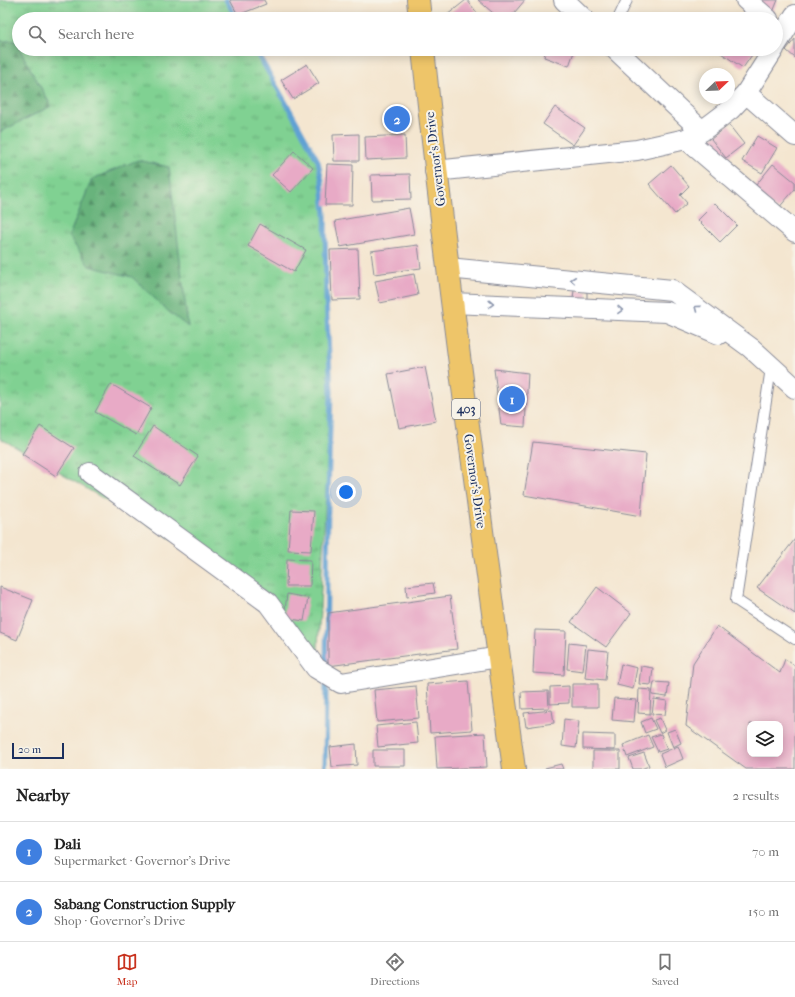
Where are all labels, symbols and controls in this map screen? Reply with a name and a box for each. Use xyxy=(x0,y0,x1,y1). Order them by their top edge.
search box xyxy=(12,12,783,56)
icon: search xyxy=(26,23,48,45)
text: Search here xyxy=(58,25,134,43)
north arrow xyxy=(699,68,735,104)
pin: 2 xyxy=(384,104,410,134)
street label: Governor's Drive xyxy=(422,110,448,207)
one-way arrow xyxy=(570,276,576,285)
one-way arrow xyxy=(488,300,494,309)
one-way arrow xyxy=(617,305,623,314)
one-way arrow xyxy=(694,305,701,313)
pin: 1 xyxy=(499,384,525,414)
road number: 403 xyxy=(452,399,480,419)
street label: Governor's Drive xyxy=(461,433,489,530)
your location xyxy=(336,482,356,502)
map controls xyxy=(747,721,783,757)
button: layers xyxy=(747,721,783,757)
scale bar xyxy=(12,741,64,760)
text: 20 m xyxy=(18,743,41,756)
text: Nearby xyxy=(16,785,70,805)
text: 2 results xyxy=(733,788,779,803)
text: Dali xyxy=(54,835,81,853)
text: 1 xyxy=(27,844,31,859)
text: 70 m xyxy=(752,844,779,859)
text: Supermarket · Governor's Drive xyxy=(54,853,230,868)
text: Sabang Construction Supply xyxy=(54,895,235,913)
text: 2 xyxy=(26,904,32,919)
text: 150 m xyxy=(748,904,779,919)
text: Shop · Governor's Drive xyxy=(54,913,185,928)
tab: Map xyxy=(116,951,138,988)
tab: Directions xyxy=(370,951,420,988)
tab: Saved xyxy=(652,951,679,988)

